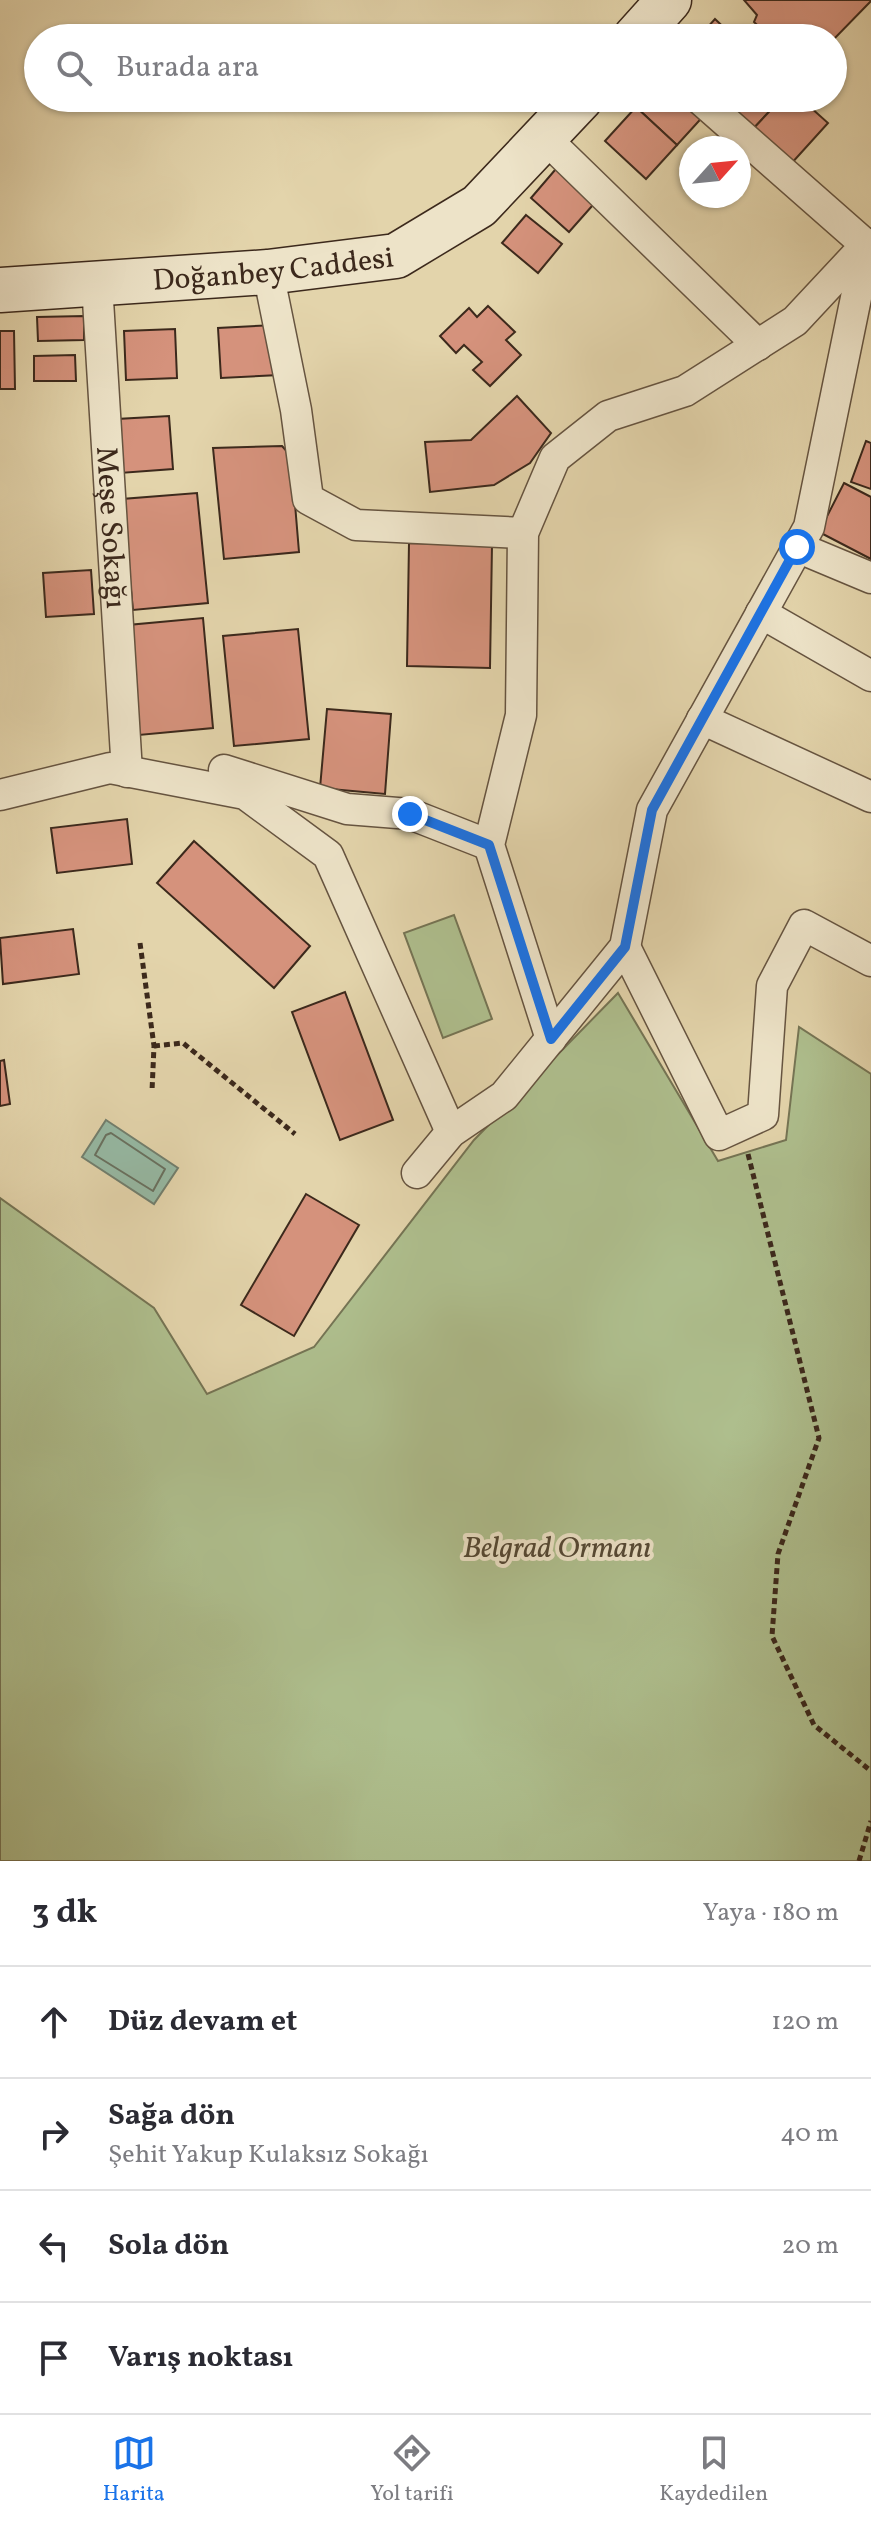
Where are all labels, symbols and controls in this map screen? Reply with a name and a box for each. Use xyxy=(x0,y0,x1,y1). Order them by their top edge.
search box xyxy=(24,24,847,112)
icon: search xyxy=(52,46,96,90)
text: Burada ara xyxy=(116,47,259,89)
north arrow xyxy=(679,136,751,208)
street label: Doğanbey Caddesi xyxy=(151,237,396,303)
street label: Meşe Sokağı xyxy=(84,445,136,610)
route start xyxy=(779,529,815,565)
route end xyxy=(392,796,428,832)
park label: Belgrad Ormanı xyxy=(463,1528,651,1570)
text: 3 dk xyxy=(32,1890,97,1937)
text: Yaya · 180 m xyxy=(702,1895,839,1931)
icon: ahead xyxy=(32,2000,76,2044)
text: Düz devam et xyxy=(108,2001,297,2043)
text: 120 m xyxy=(771,2004,839,2040)
text: Sağa dön xyxy=(108,2095,235,2137)
icon: right xyxy=(32,2112,76,2156)
text: 40 m xyxy=(780,2116,839,2152)
text: Şehit Yakup Kulaksız Sokağı xyxy=(108,2137,429,2173)
icon: left xyxy=(32,2224,76,2268)
text: Sola dön xyxy=(108,2225,229,2267)
text: 20 m xyxy=(781,2228,839,2264)
icon: arrive xyxy=(32,2336,76,2380)
text: Varış noktası xyxy=(108,2337,293,2379)
tab: Harita xyxy=(103,2431,165,2510)
tab: Yol tarifi xyxy=(370,2431,454,2510)
tab: Kaydedilen xyxy=(659,2431,768,2510)

